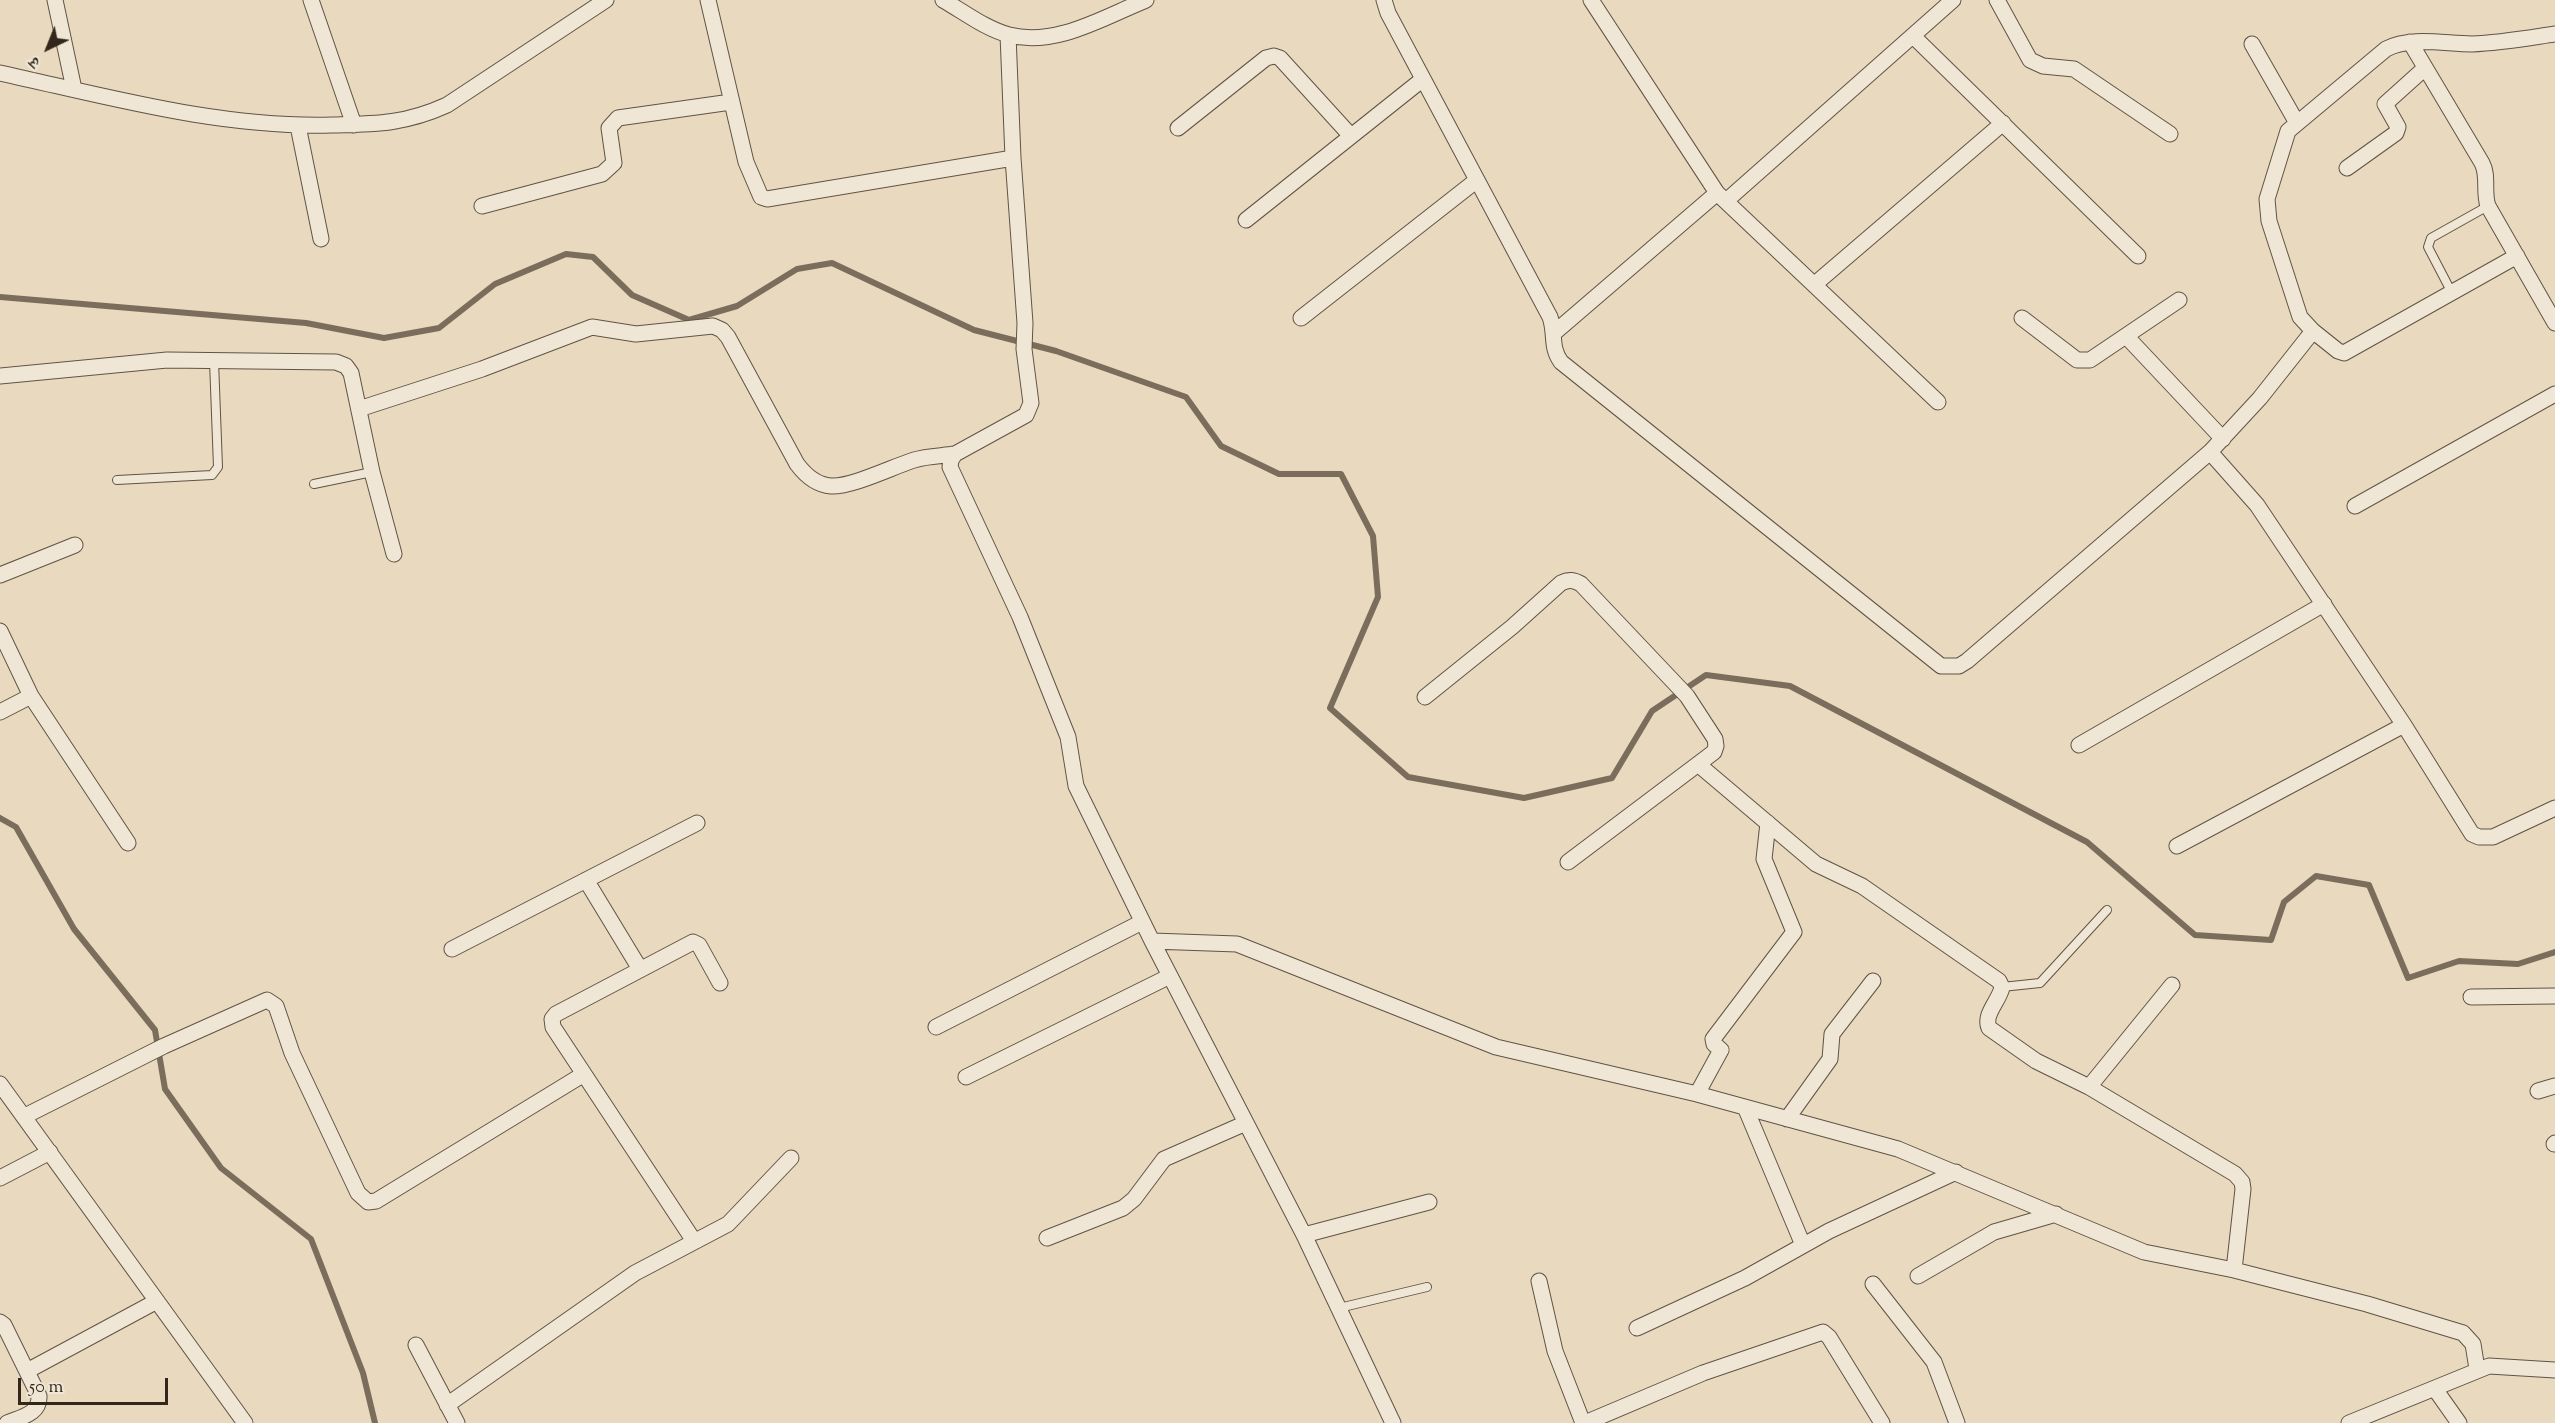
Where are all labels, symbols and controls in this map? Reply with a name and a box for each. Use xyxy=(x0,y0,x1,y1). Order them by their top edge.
north arrow xyxy=(18,18,78,78)
text: उ xyxy=(25,50,46,73)
scale bar xyxy=(21,1366,171,1404)
text: 50 m xyxy=(29,1375,63,1401)

